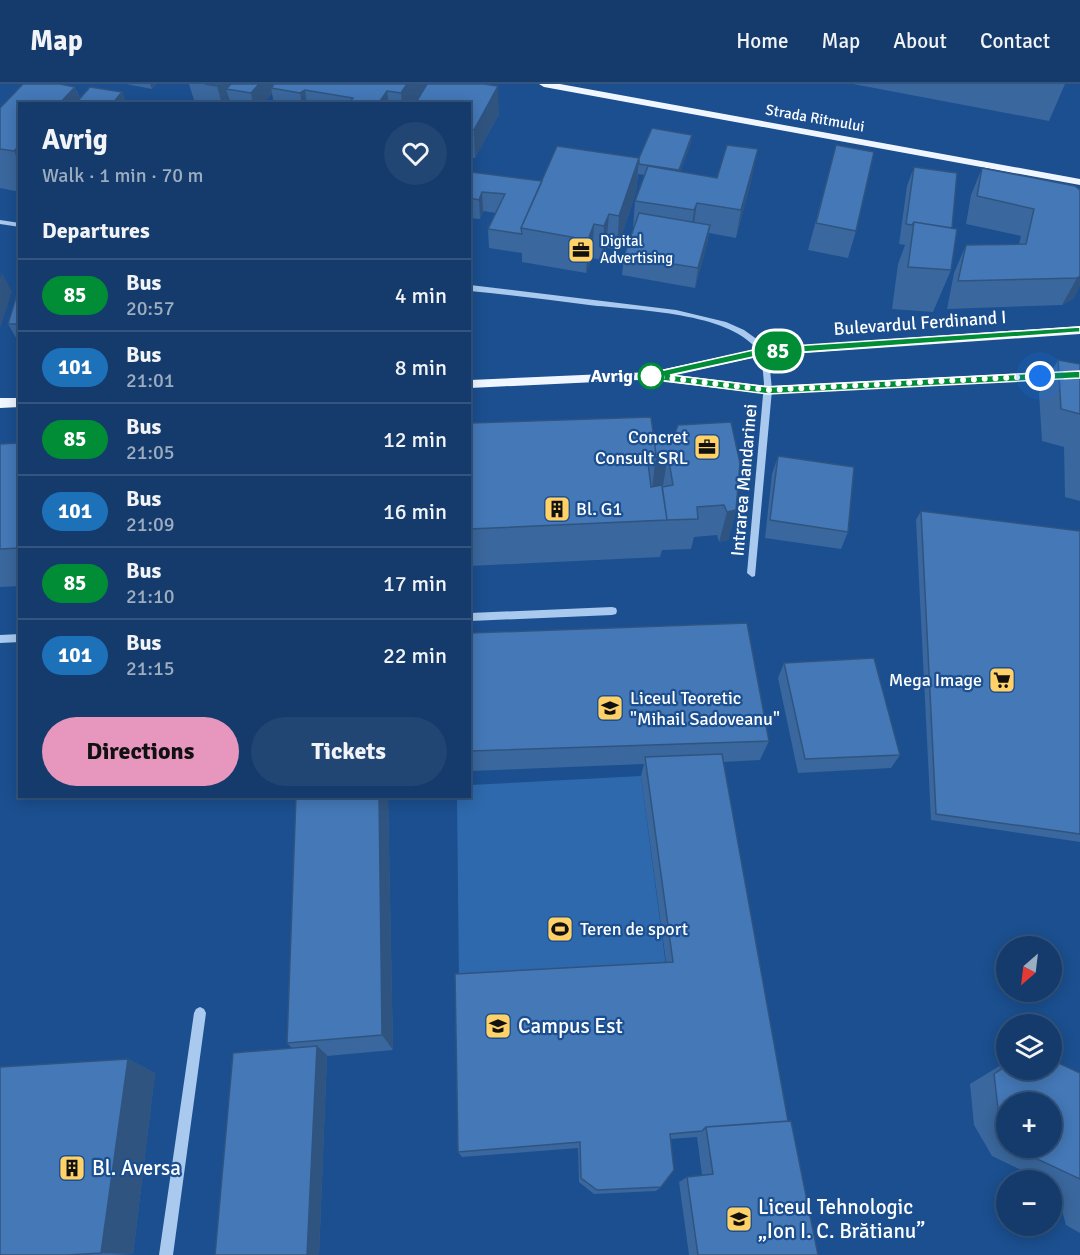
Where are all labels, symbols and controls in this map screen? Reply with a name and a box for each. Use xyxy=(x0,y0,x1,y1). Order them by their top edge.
text: Map xyxy=(30,24,83,58)
text: Home xyxy=(736,28,789,54)
text: Map xyxy=(822,28,860,54)
text: About xyxy=(893,28,947,54)
text: Contact xyxy=(980,28,1050,54)
street label: Strada Ritmului xyxy=(764,100,866,136)
button: heart xyxy=(384,122,447,185)
text: Avrig xyxy=(42,123,108,157)
text: Walk · 1 min · 70 m xyxy=(42,163,204,188)
text: Departures xyxy=(42,217,150,244)
place label: Digital Advertising xyxy=(600,232,673,267)
office icon: Digital Advertising xyxy=(566,235,596,265)
text: Bus xyxy=(126,269,161,296)
text: 85 xyxy=(64,282,86,308)
text: 4 min xyxy=(395,282,447,309)
text: 20:57 xyxy=(126,296,175,321)
street label: Bulevardul Ferdinand I xyxy=(833,306,1007,340)
line badge: 85 xyxy=(751,332,805,370)
text: 85 xyxy=(767,338,789,364)
text: Bus xyxy=(126,341,161,368)
text: 101 xyxy=(58,354,92,380)
text: 8 min xyxy=(395,354,447,381)
your location xyxy=(1025,361,1055,391)
marker: Avrig xyxy=(638,363,664,389)
place label: Avrig xyxy=(591,365,633,387)
text: 21:01 xyxy=(126,368,175,393)
street label: Intrarea Mandarinei xyxy=(726,403,762,557)
text: Bus xyxy=(126,413,161,440)
text: 85 xyxy=(64,426,86,452)
text: 12 min xyxy=(383,426,447,453)
place label: Concret Consult SRL xyxy=(595,426,688,469)
office icon: Concret Consult SRL xyxy=(692,432,722,462)
text: 21:05 xyxy=(126,440,175,465)
text: Bus xyxy=(126,485,161,512)
building icon: Bl. G1 xyxy=(542,494,572,524)
text: 101 xyxy=(58,498,92,524)
text: 16 min xyxy=(383,498,447,525)
place label: Bl. G1 xyxy=(576,498,622,520)
text: 21:09 xyxy=(126,512,175,537)
text: Bus xyxy=(126,557,161,584)
text: 85 xyxy=(64,570,86,596)
text: 17 min xyxy=(383,570,447,597)
text: 21:10 xyxy=(126,584,175,609)
text: Bus xyxy=(126,629,161,656)
text: 101 xyxy=(58,642,92,668)
text: 22 min xyxy=(383,642,447,669)
text: 21:15 xyxy=(126,656,175,681)
supermarket icon: Mega Image xyxy=(987,665,1017,695)
place label: Mega Image xyxy=(889,669,982,691)
place label: Liceul Teoretic "Mihail Sadoveanu" xyxy=(630,687,780,730)
school or university icon: Liceul Teoretic "Mihail Sadoveanu" xyxy=(595,693,625,723)
button: Directions xyxy=(42,717,239,786)
button: Tickets xyxy=(251,717,447,786)
sports icon: Teren de sport xyxy=(545,914,575,944)
place label: Teren de sport xyxy=(580,918,688,940)
north arrow xyxy=(996,936,1062,1002)
map controls xyxy=(996,936,1062,1236)
school or university icon: Campus Est xyxy=(483,1011,513,1041)
place label: Campus Est xyxy=(518,1013,623,1039)
button: layers xyxy=(996,1014,1062,1080)
button: + xyxy=(996,1092,1062,1158)
building icon: Bl. Aversa xyxy=(57,1153,87,1183)
place label: Bl. Aversa xyxy=(92,1155,181,1181)
button: − xyxy=(996,1170,1062,1236)
place label: Liceul Tehnologic „Ion I. C. Brătianu” xyxy=(758,1194,925,1244)
school or university icon: Liceul Tehnologic „Ion I. C. Brătianu” xyxy=(724,1204,754,1234)

